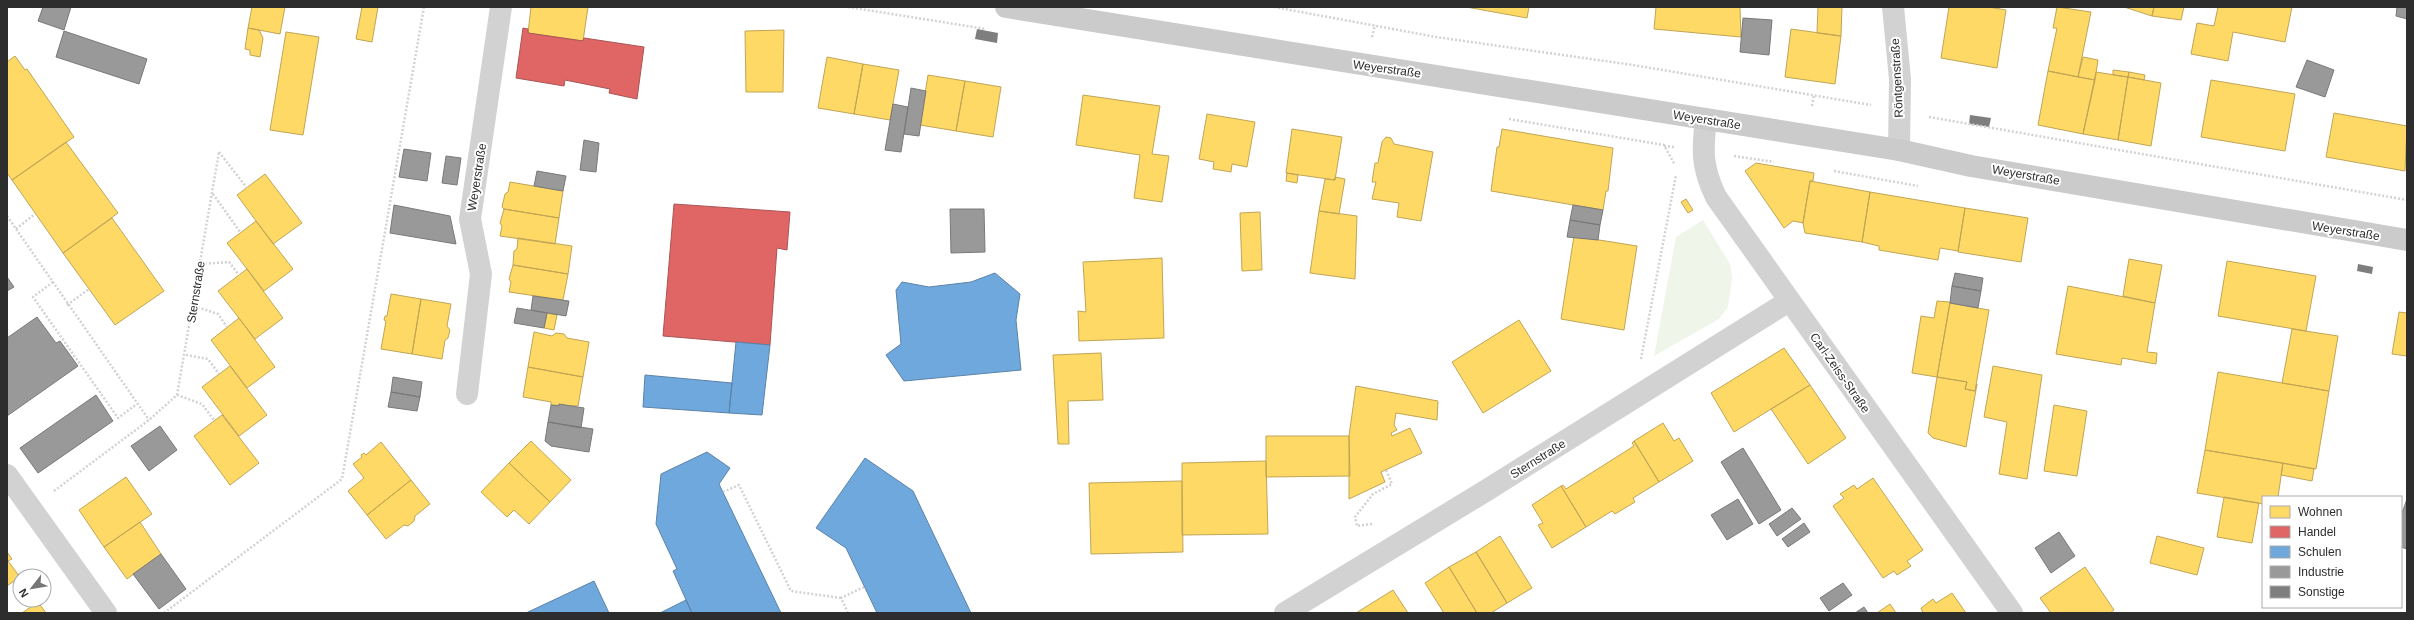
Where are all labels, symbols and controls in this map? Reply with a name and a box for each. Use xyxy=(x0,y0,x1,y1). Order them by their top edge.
street label: Röntgenstraße xyxy=(1888,38,1906,118)
street label: Weyerstraße xyxy=(1352,57,1422,81)
street label: Weyerstraße xyxy=(1672,108,1742,132)
street label: Weyerstraße xyxy=(465,142,489,212)
street label: Weyerstraße xyxy=(1991,162,2061,188)
street label: Weyerstraße xyxy=(2311,219,2381,243)
street label: Sternstraße xyxy=(184,260,208,324)
street label: Carl-Zeiss-Straße xyxy=(1807,330,1873,416)
street label: Sternstraße xyxy=(1508,436,1569,482)
legend xyxy=(2262,496,2402,608)
text: Wohnen xyxy=(2298,505,2342,519)
text: Handel xyxy=(2298,525,2336,539)
text: Schulen xyxy=(2298,545,2341,559)
text: Industrie xyxy=(2298,565,2344,579)
north arrow xyxy=(12,568,52,608)
text: Sonstige xyxy=(2298,585,2345,599)
text: N xyxy=(16,587,31,600)

